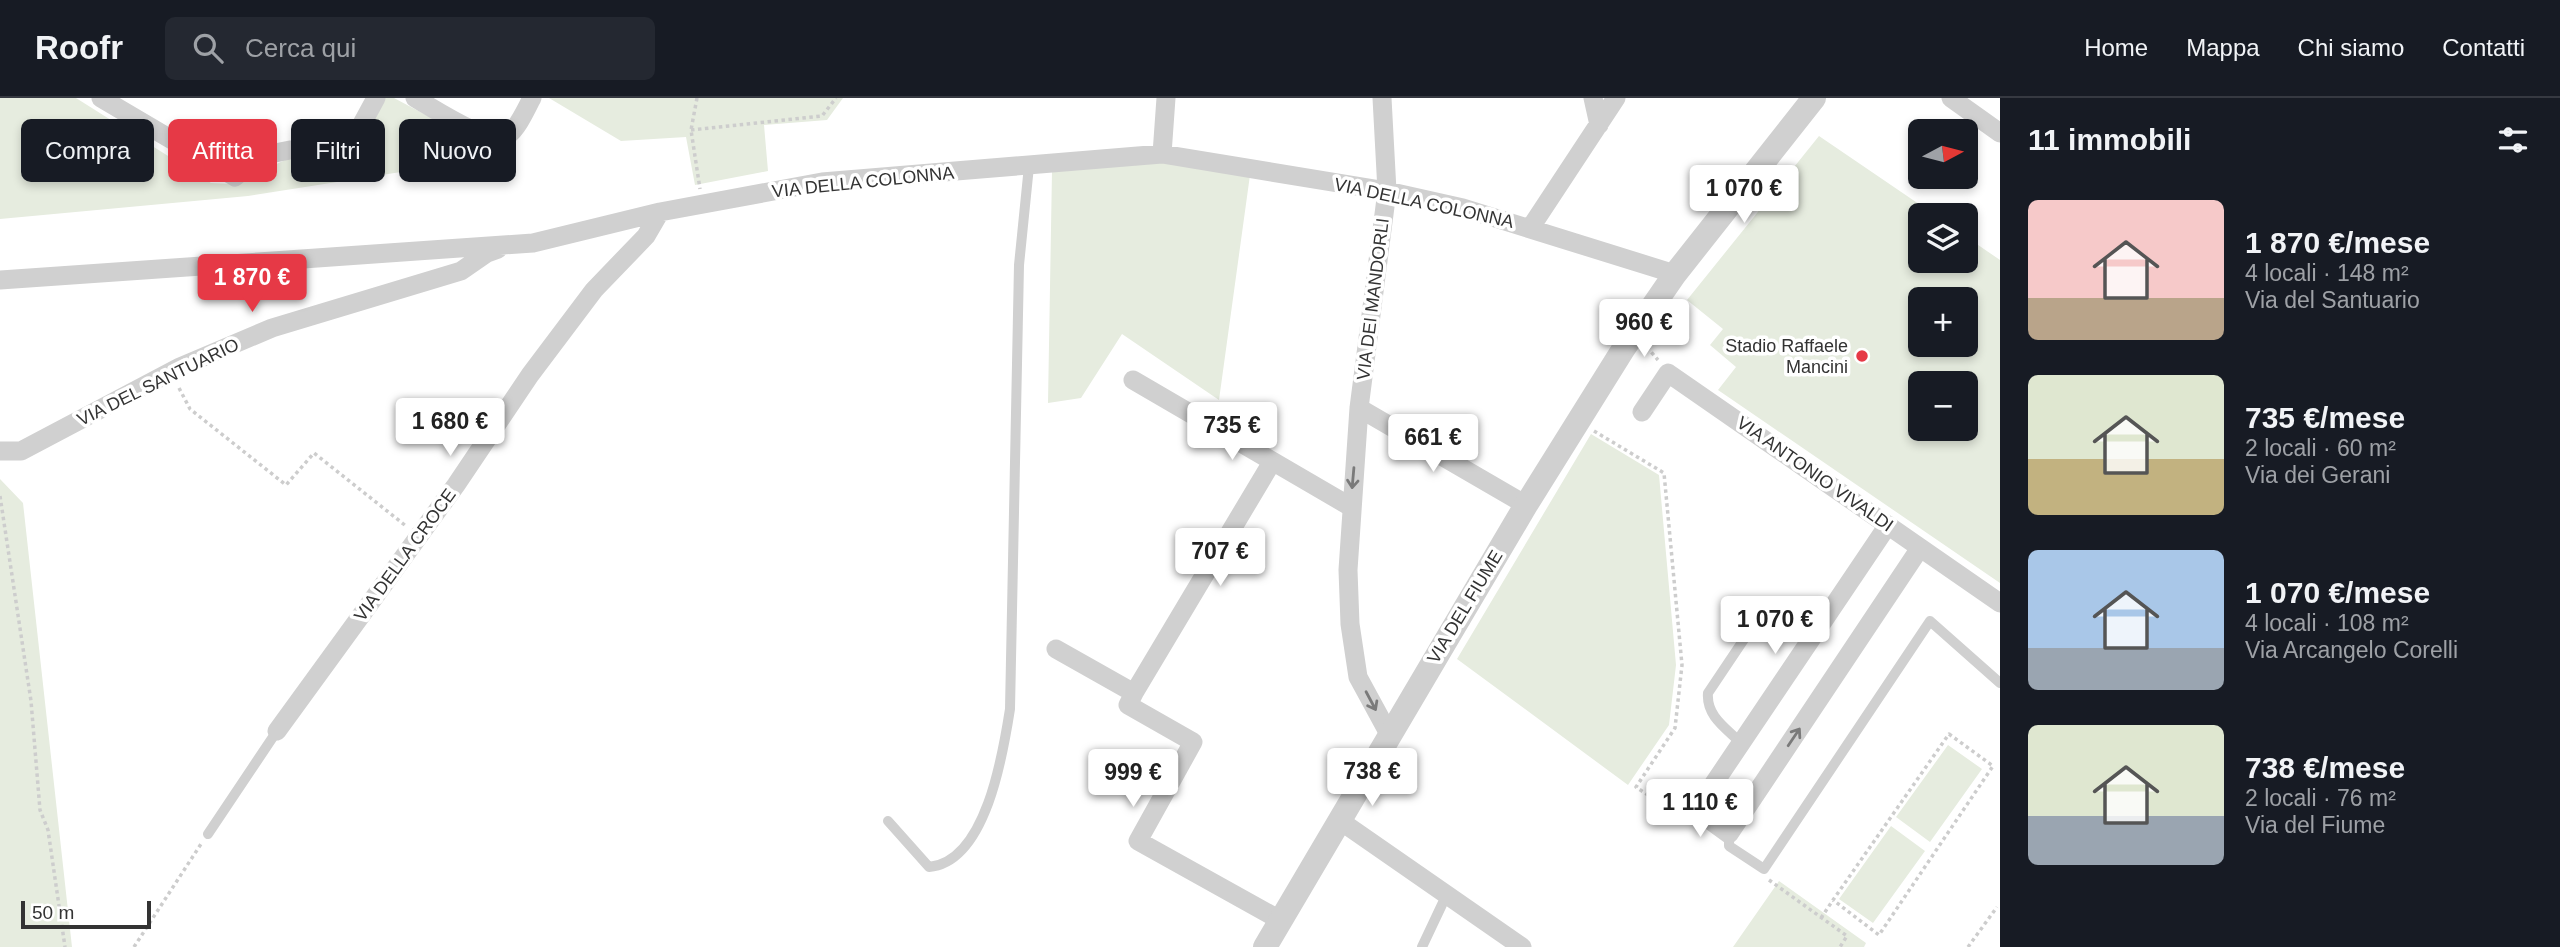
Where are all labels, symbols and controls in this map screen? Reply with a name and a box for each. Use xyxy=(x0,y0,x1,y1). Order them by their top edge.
search box xyxy=(165,17,655,80)
text: Roofr xyxy=(35,29,123,66)
icon: search xyxy=(189,29,227,67)
text: Cerca qui xyxy=(245,33,356,63)
text: Home xyxy=(2084,34,2148,61)
text: Mappa xyxy=(2186,34,2260,61)
text: Chi siamo xyxy=(2298,34,2404,61)
text: Contatti xyxy=(2442,34,2525,61)
chip: Compra xyxy=(21,119,154,182)
chip: Affitta xyxy=(168,119,277,182)
chip: Filtri xyxy=(291,119,385,182)
chip: Nuovo xyxy=(399,119,516,182)
north arrow xyxy=(1908,119,1978,189)
map controls xyxy=(1908,119,1978,441)
icon: filters xyxy=(2494,121,2532,159)
text: 11 immobili xyxy=(2028,123,2191,156)
street label: VIA DELLA COLONNA xyxy=(771,162,955,202)
pin: 1 070 € xyxy=(1679,166,1809,225)
street label: VIA DELLA COLONNA xyxy=(1332,174,1516,232)
text: 1 070 € xyxy=(1706,175,1782,201)
button: layers xyxy=(1908,203,1978,273)
street label: VIA DEI MANDORLI xyxy=(1353,217,1393,381)
text: 1 870 €/mese xyxy=(2245,226,2430,259)
icon: home xyxy=(2084,228,2168,312)
pin: 1 870 € xyxy=(187,254,317,314)
text: 4 locali · 148 m² xyxy=(2245,260,2409,286)
text: 1 870 € xyxy=(214,264,290,290)
button: + xyxy=(1908,287,1978,357)
text: Via del Santuario xyxy=(2245,287,2420,313)
pin: 960 € xyxy=(1595,300,1693,359)
text: 960 € xyxy=(1615,309,1673,335)
street label: VIA DEL SANTUARIO xyxy=(74,334,242,430)
place label: Stadio Raffaele Mancini xyxy=(1725,336,1848,377)
marker: Stadio Raffaele Mancini xyxy=(1854,348,1870,364)
button: − xyxy=(1908,371,1978,441)
pin: 1 680 € xyxy=(385,398,515,458)
text: 735 €/mese xyxy=(2245,401,2405,434)
pin: 735 € xyxy=(1183,402,1281,462)
icon: home xyxy=(2084,403,2168,487)
text: 1 680 € xyxy=(412,408,488,434)
text: 735 € xyxy=(1203,412,1261,438)
street label: VIA ANTONIO VIVALDI xyxy=(1733,412,1897,536)
pin: 661 € xyxy=(1384,414,1482,474)
text: 661 € xyxy=(1404,424,1462,450)
text: 2 locali · 60 m² xyxy=(2245,435,2396,461)
text: Via dei Gerani xyxy=(2245,462,2390,488)
one-way arrow xyxy=(1346,466,1359,489)
street label: VIA DELLA CROCE xyxy=(350,485,460,625)
pin: 707 € xyxy=(1171,528,1269,588)
text: 707 € xyxy=(1191,538,1249,564)
street label: VIA DEL FIUME xyxy=(1423,547,1507,667)
text: 1 070 €/mese xyxy=(2245,576,2430,609)
icon: home xyxy=(2084,578,2168,662)
pin: 1 070 € xyxy=(1710,596,1840,656)
text: 1 070 € xyxy=(1737,606,1813,632)
text: 4 locali · 108 m² xyxy=(2245,610,2409,636)
text: Via Arcangelo Corelli xyxy=(2245,637,2458,663)
one-way arrow xyxy=(1364,691,1378,711)
one-way arrow xyxy=(1787,728,1801,747)
pin: 738 € xyxy=(1323,748,1421,808)
pin: 999 € xyxy=(1084,750,1182,809)
text: 738 €/mese xyxy=(2245,751,2405,784)
icon: home xyxy=(2084,753,2168,837)
text: 738 € xyxy=(1343,758,1401,784)
text: 999 € xyxy=(1104,759,1162,785)
pin: 1 110 € xyxy=(1635,780,1765,839)
text: 2 locali · 76 m² xyxy=(2245,785,2396,811)
text: 1 110 € xyxy=(1662,789,1738,815)
text: Via del Fiume xyxy=(2245,812,2385,838)
scale bar xyxy=(21,898,150,930)
text: 50 m xyxy=(32,902,74,923)

